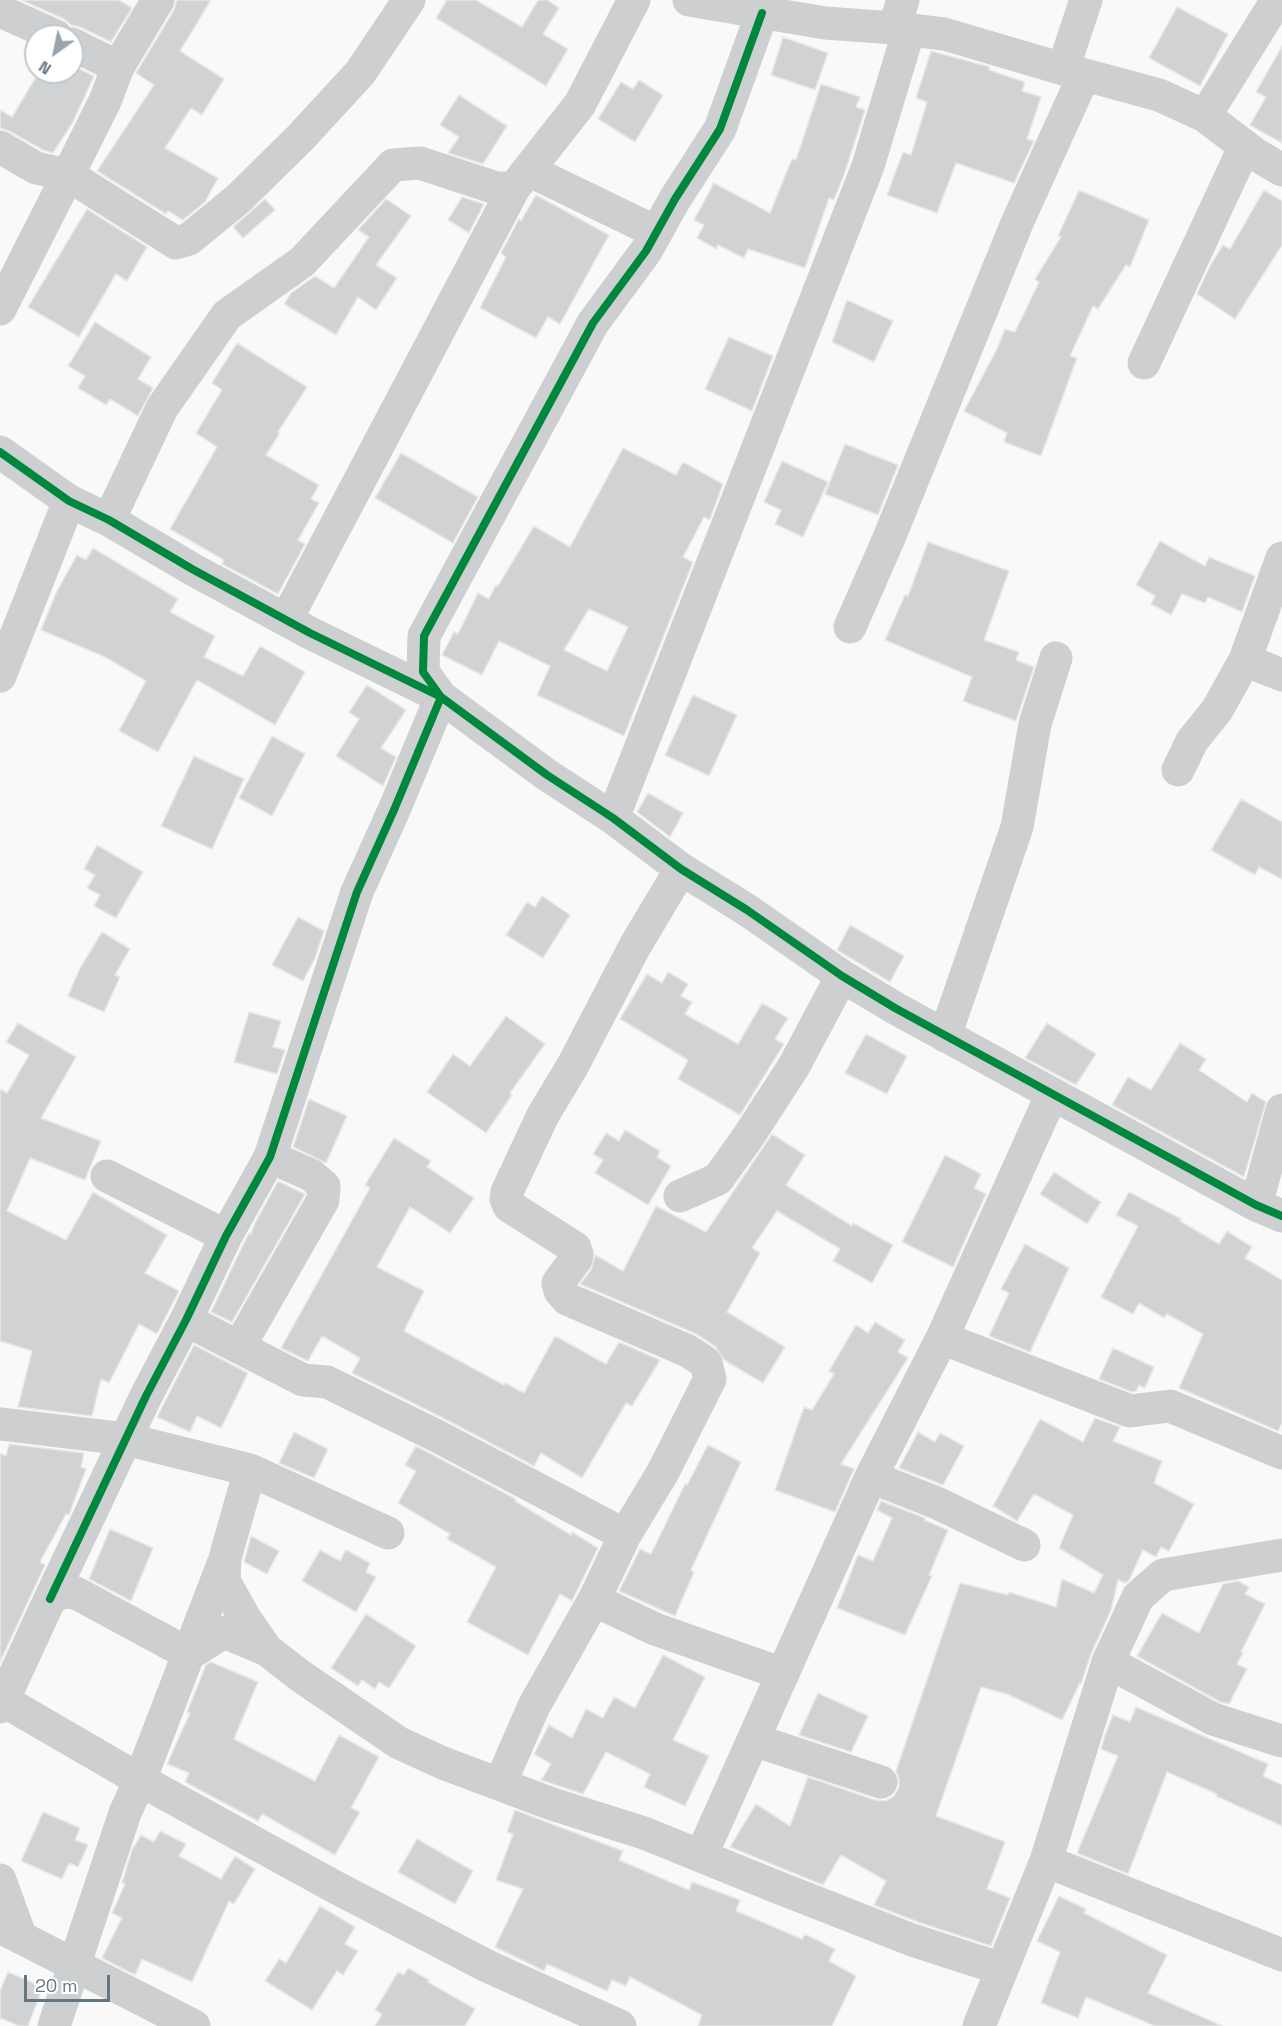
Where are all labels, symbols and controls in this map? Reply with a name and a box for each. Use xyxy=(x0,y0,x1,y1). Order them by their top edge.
north arrow xyxy=(24,24,84,84)
text: N xyxy=(35,56,55,80)
scale bar xyxy=(27,1963,112,2001)
text: 20 m xyxy=(35,1974,78,1997)

